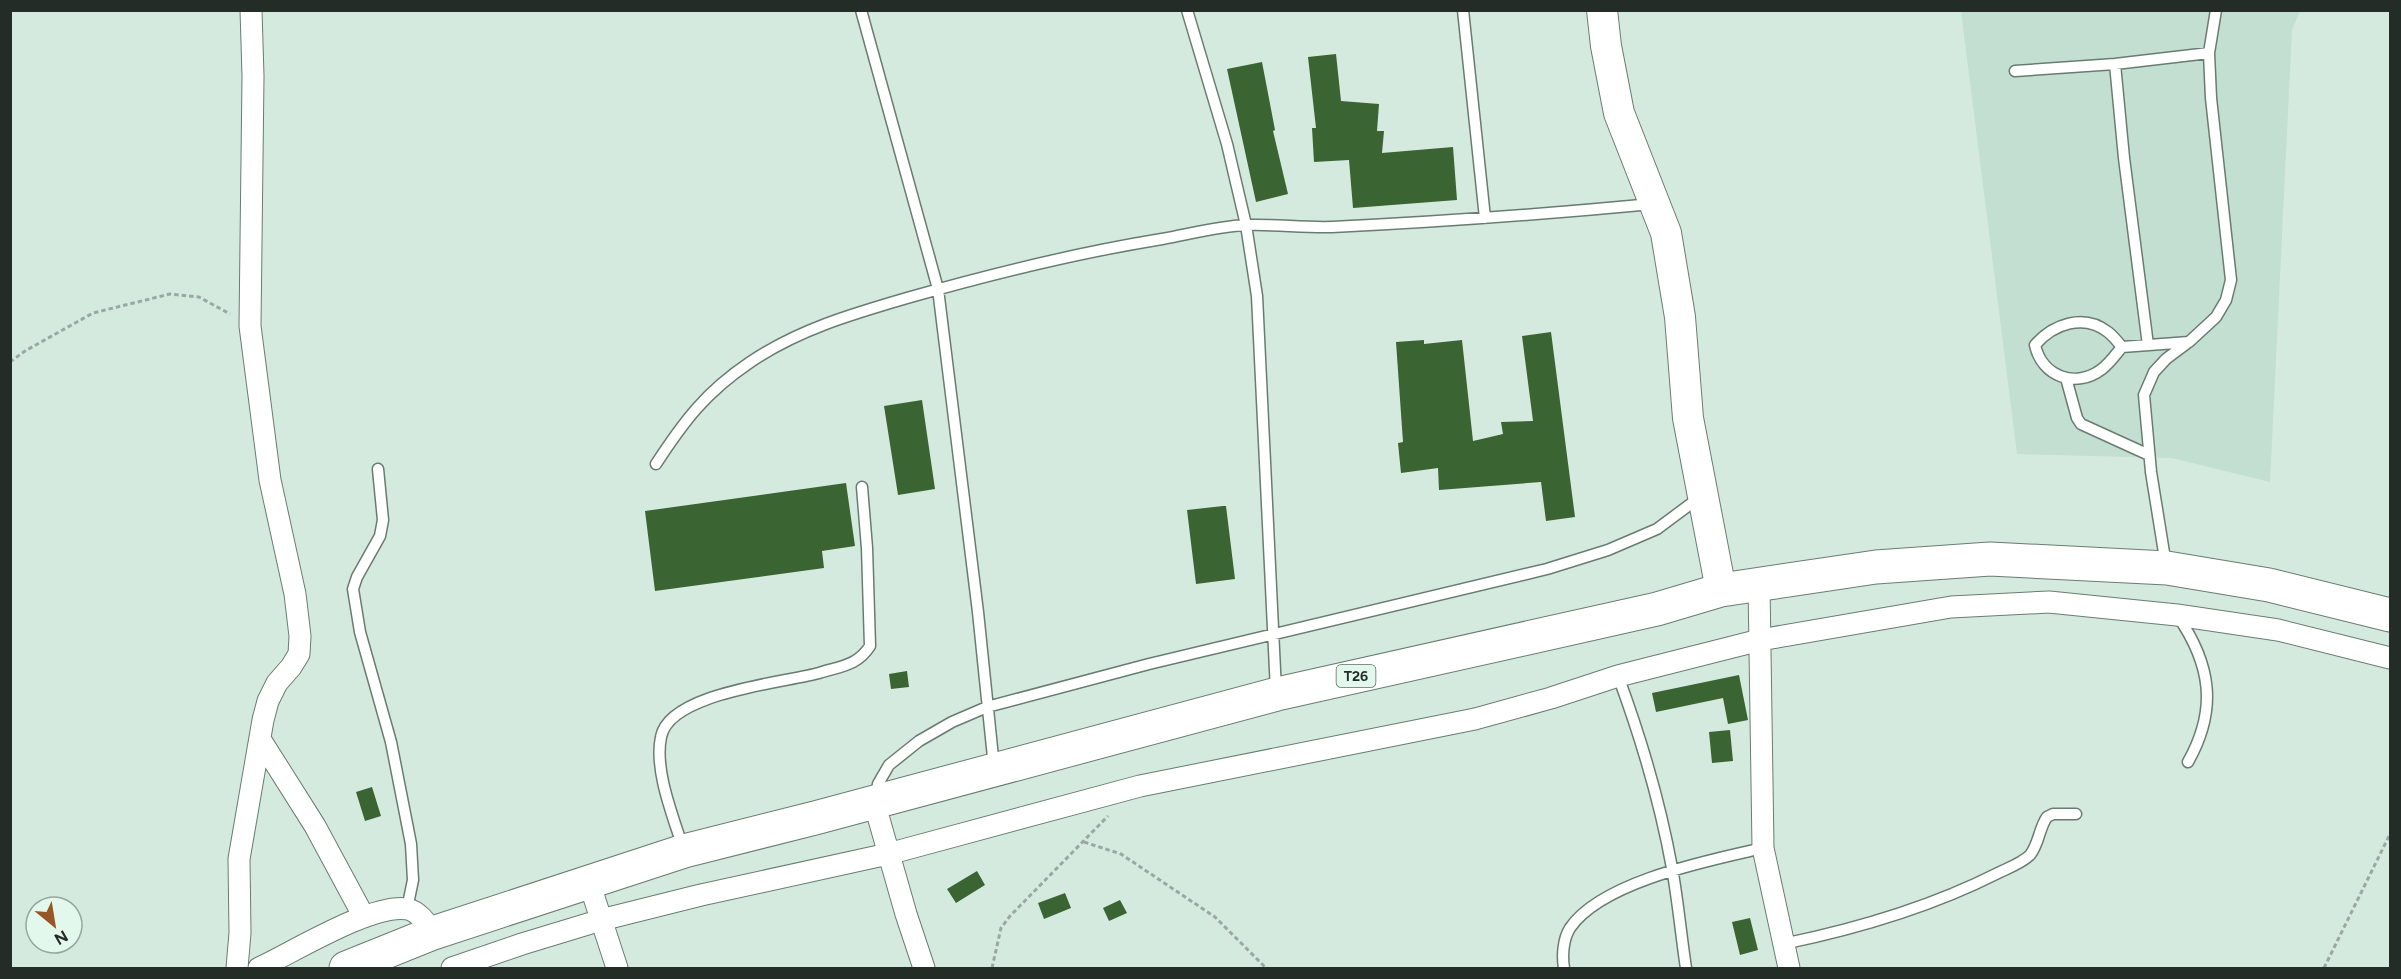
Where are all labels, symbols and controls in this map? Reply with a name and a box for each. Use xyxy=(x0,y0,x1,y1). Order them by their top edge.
road number: T26 xyxy=(1336,665,1376,687)
north arrow xyxy=(24,895,84,955)
text: N xyxy=(51,926,71,949)

